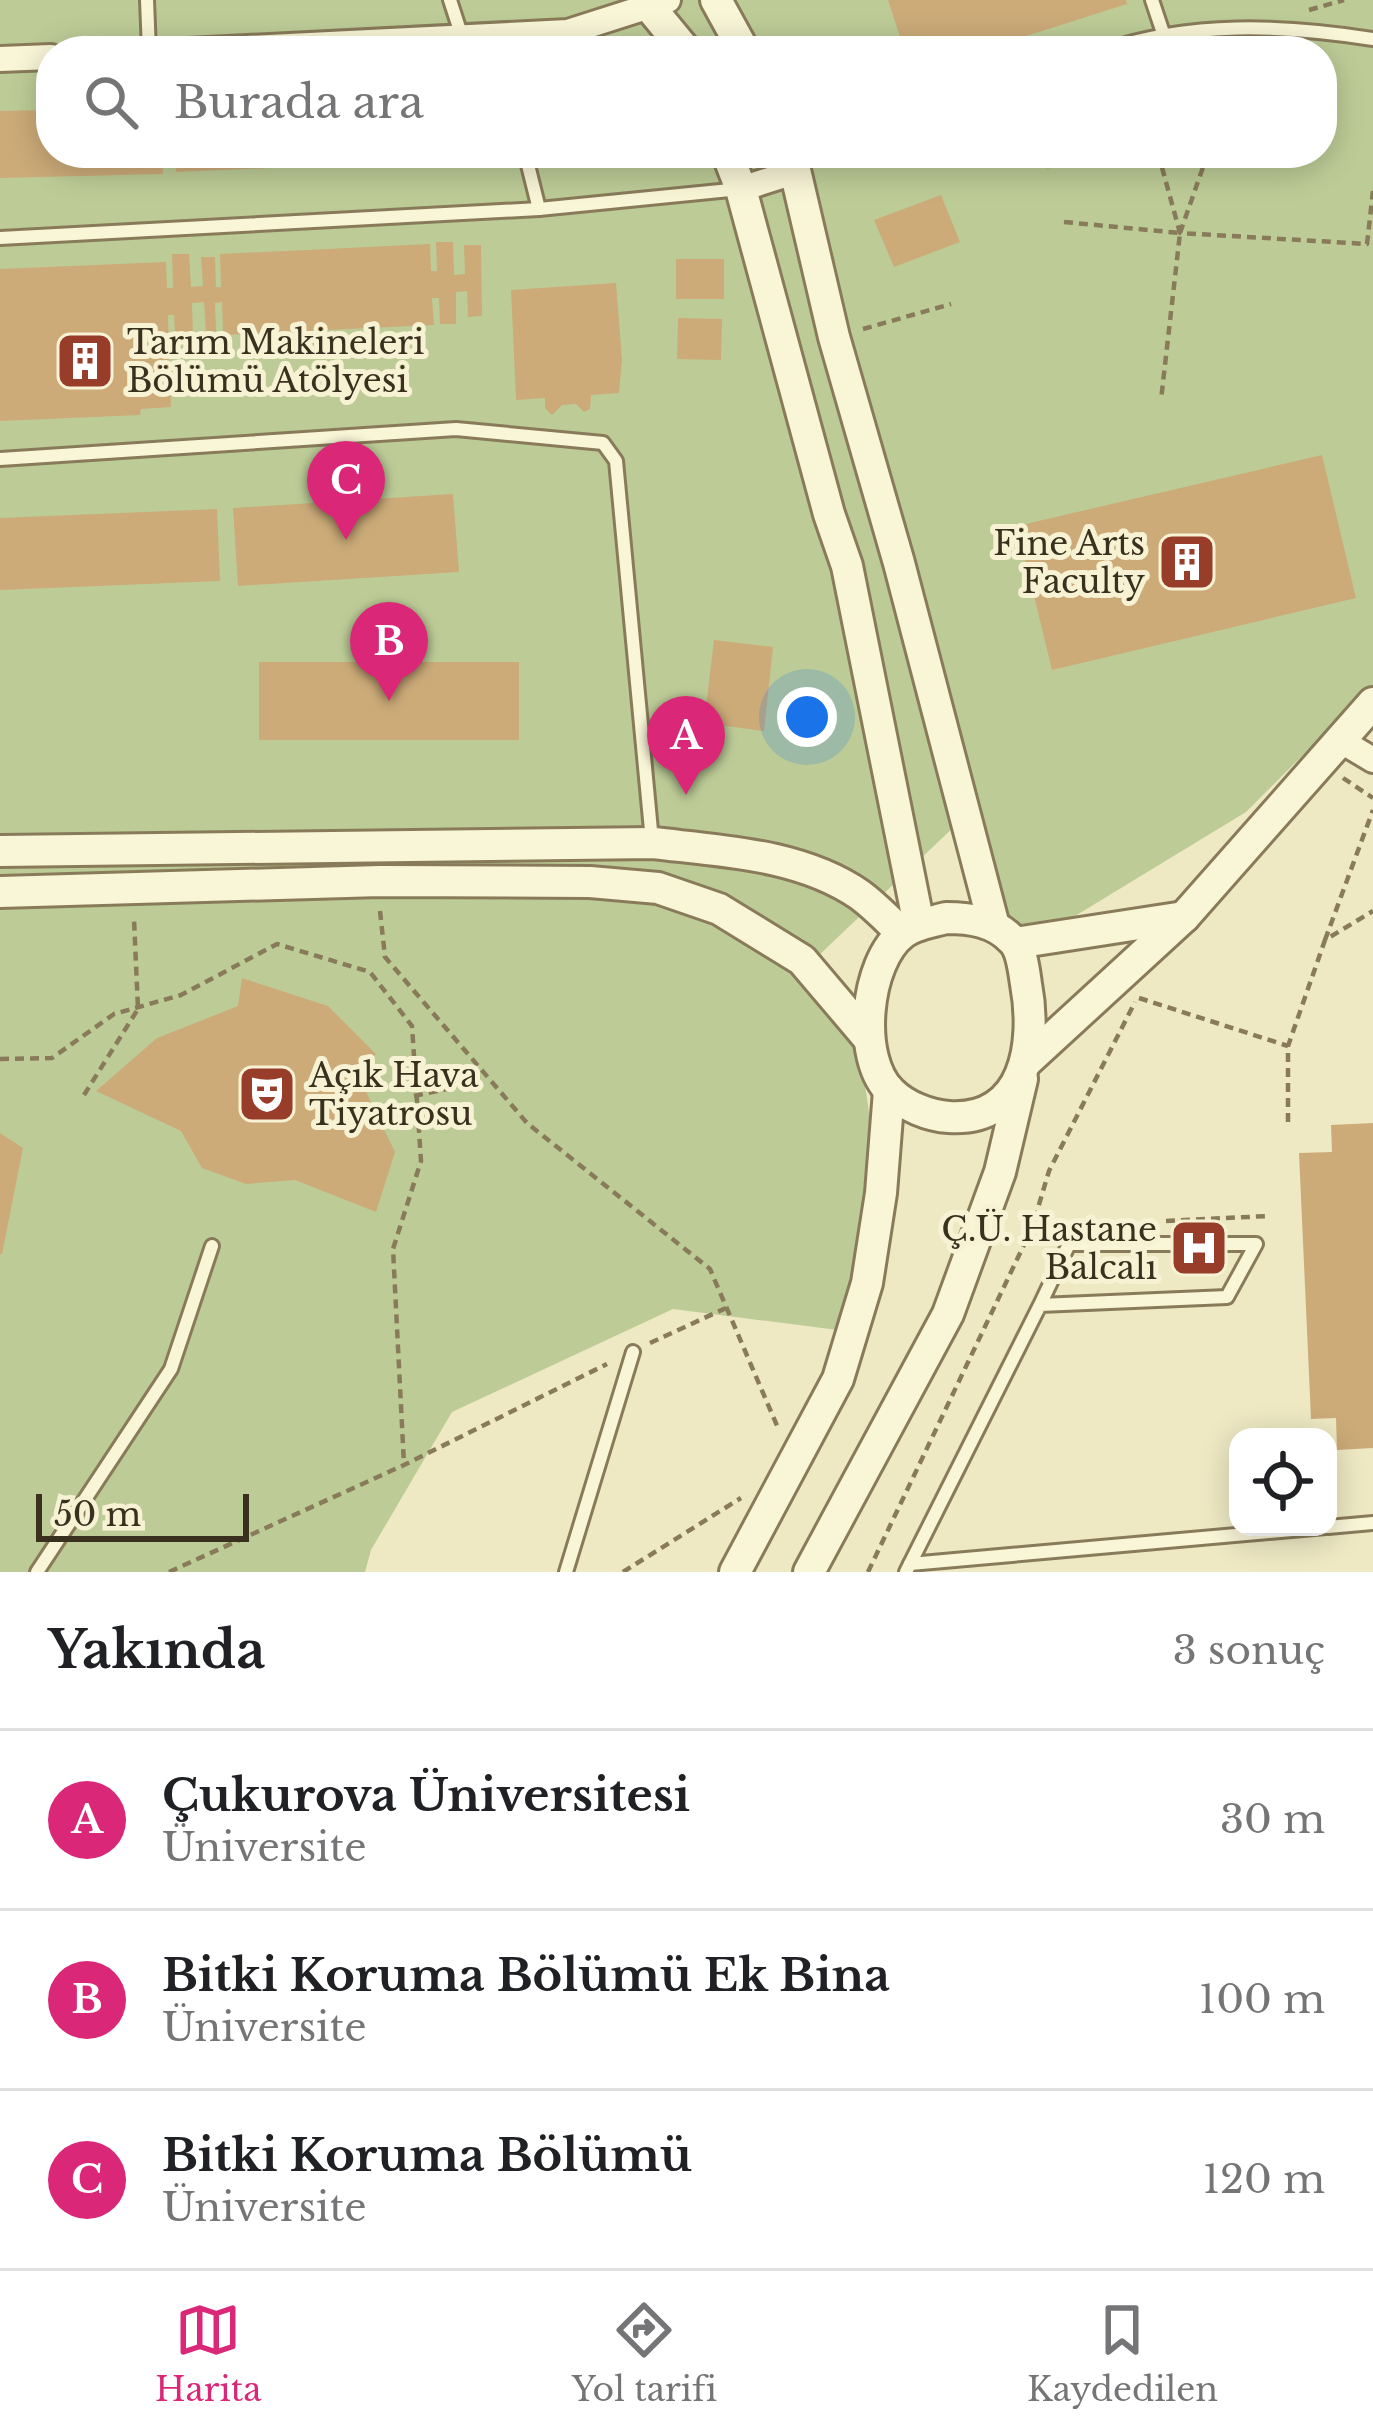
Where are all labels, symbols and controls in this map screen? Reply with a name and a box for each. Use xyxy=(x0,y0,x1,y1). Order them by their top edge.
search box xyxy=(36,36,1337,168)
icon: search xyxy=(78,69,144,135)
text: Burada ara xyxy=(174,74,424,130)
place label: Tarım Makineleri Bölümü Atölyesi xyxy=(127,322,424,401)
building icon: Tarım Makineleri Bölümü Atölyesi xyxy=(54,330,116,392)
pin: C xyxy=(307,441,385,540)
place label: Fine Arts Faculty xyxy=(993,523,1145,602)
building icon: Fine Arts Faculty xyxy=(1156,531,1218,593)
pin: B xyxy=(350,602,428,701)
your location xyxy=(777,687,837,747)
pin: A xyxy=(647,696,725,795)
place label: Açık Hava Tiyatrosu xyxy=(308,1055,479,1134)
theatre icon: Açık Hava Tiyatrosu xyxy=(236,1063,298,1125)
place label: Ç.Ü. Hastane Balcalı xyxy=(941,1208,1157,1288)
hospital icon: Ç.Ü. Hastane Balcalı xyxy=(1168,1217,1230,1279)
map controls xyxy=(1229,1428,1337,1536)
button: locate xyxy=(1229,1428,1337,1536)
scale bar xyxy=(36,1488,249,1541)
text: 50 m xyxy=(54,1494,141,1535)
text: Yakında xyxy=(48,1619,265,1682)
text: 3 sonuç xyxy=(1173,1626,1325,1675)
text: Çukurova Üniversitesi xyxy=(162,1767,690,1823)
text: A xyxy=(71,1795,103,1844)
text: 30 m xyxy=(1220,1795,1325,1844)
text: Üniversite xyxy=(162,1823,366,1872)
text: Bitki Koruma Bölümü Ek Bina xyxy=(162,1947,890,2003)
text: B xyxy=(71,1975,103,2024)
text: 100 m xyxy=(1199,1975,1325,2024)
text: Üniversite xyxy=(162,2003,366,2052)
text: Bitki Koruma Bölümü xyxy=(162,2127,692,2183)
text: C xyxy=(71,2155,103,2204)
text: 120 m xyxy=(1203,2155,1325,2204)
text: Üniversite xyxy=(162,2183,366,2232)
tab: Harita xyxy=(155,2297,262,2410)
tab: Yol tarifi xyxy=(572,2297,717,2410)
tab: Kaydedilen xyxy=(1027,2297,1218,2410)

